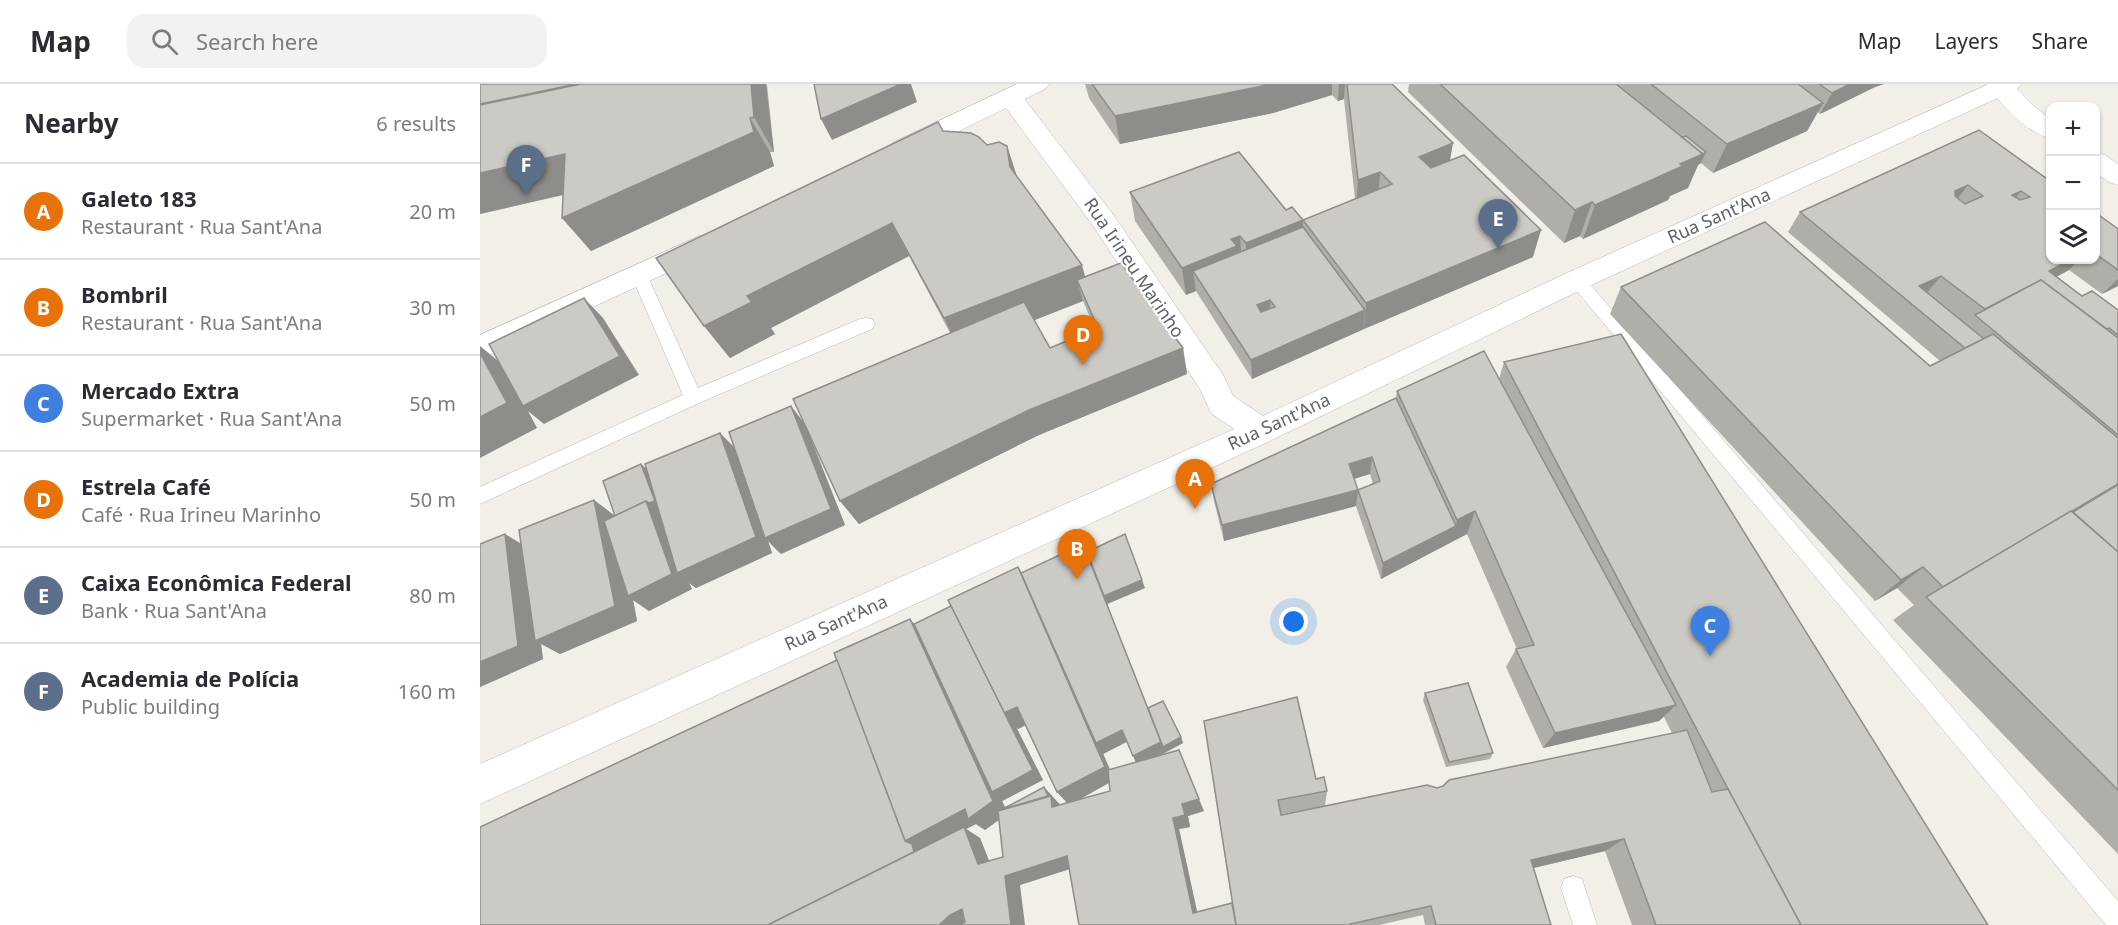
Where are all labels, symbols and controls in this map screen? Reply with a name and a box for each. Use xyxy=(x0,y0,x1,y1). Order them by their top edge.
search box xyxy=(127,14,547,68)
text: Map xyxy=(30,22,91,60)
icon: search xyxy=(148,25,181,58)
text: Search here xyxy=(196,26,318,56)
text: Map xyxy=(1858,27,1902,55)
text: Layers xyxy=(1935,27,1999,55)
text: Share xyxy=(2032,27,2088,55)
map controls xyxy=(2046,102,2100,264)
button: + xyxy=(2046,102,2100,156)
text: Nearby xyxy=(24,105,119,141)
text: 6 results xyxy=(376,110,456,137)
pin: F xyxy=(506,146,546,195)
button: − xyxy=(2046,156,2100,210)
street label: Rua Sant'Ana xyxy=(1663,182,1774,249)
text: Galeto 183 xyxy=(81,183,197,213)
street label: Rua Irineu Marinho xyxy=(1079,193,1191,342)
text: A xyxy=(37,198,50,225)
text: 20 m xyxy=(409,198,456,225)
pin: E xyxy=(1478,200,1518,249)
button: layers xyxy=(2046,210,2100,264)
text: Restaurant · Rua Sant'Ana xyxy=(81,213,322,240)
text: Bombril xyxy=(81,279,168,309)
text: B xyxy=(37,294,50,321)
text: 30 m xyxy=(409,294,456,321)
text: Restaurant · Rua Sant'Ana xyxy=(81,309,322,336)
pin: D xyxy=(1064,316,1102,365)
text: Mercado Extra xyxy=(81,375,239,405)
street label: Rua Sant'Ana xyxy=(1223,387,1334,455)
text: C xyxy=(37,390,50,417)
text: 50 m xyxy=(409,390,456,417)
text: Supermarket · Rua Sant'Ana xyxy=(81,405,342,432)
pin: A xyxy=(1176,460,1214,509)
text: Estrela Café xyxy=(81,471,211,501)
text: D xyxy=(36,486,51,513)
text: 50 m xyxy=(409,486,456,513)
text: Café · Rua Irineu Marinho xyxy=(81,501,321,528)
pin: B xyxy=(1058,530,1096,579)
text: Caixa Econômica Federal xyxy=(81,567,352,597)
text: E xyxy=(38,582,49,609)
text: 80 m xyxy=(409,582,456,609)
street label: Rua Sant'Ana xyxy=(780,589,891,656)
text: Bank · Rua Sant'Ana xyxy=(81,597,267,624)
pin: C xyxy=(1690,606,1730,656)
your location xyxy=(1279,607,1308,636)
text: Academia de Polícia xyxy=(81,663,299,693)
text: F xyxy=(38,678,49,705)
text: 160 m xyxy=(398,678,456,705)
text: Public building xyxy=(81,693,220,720)

